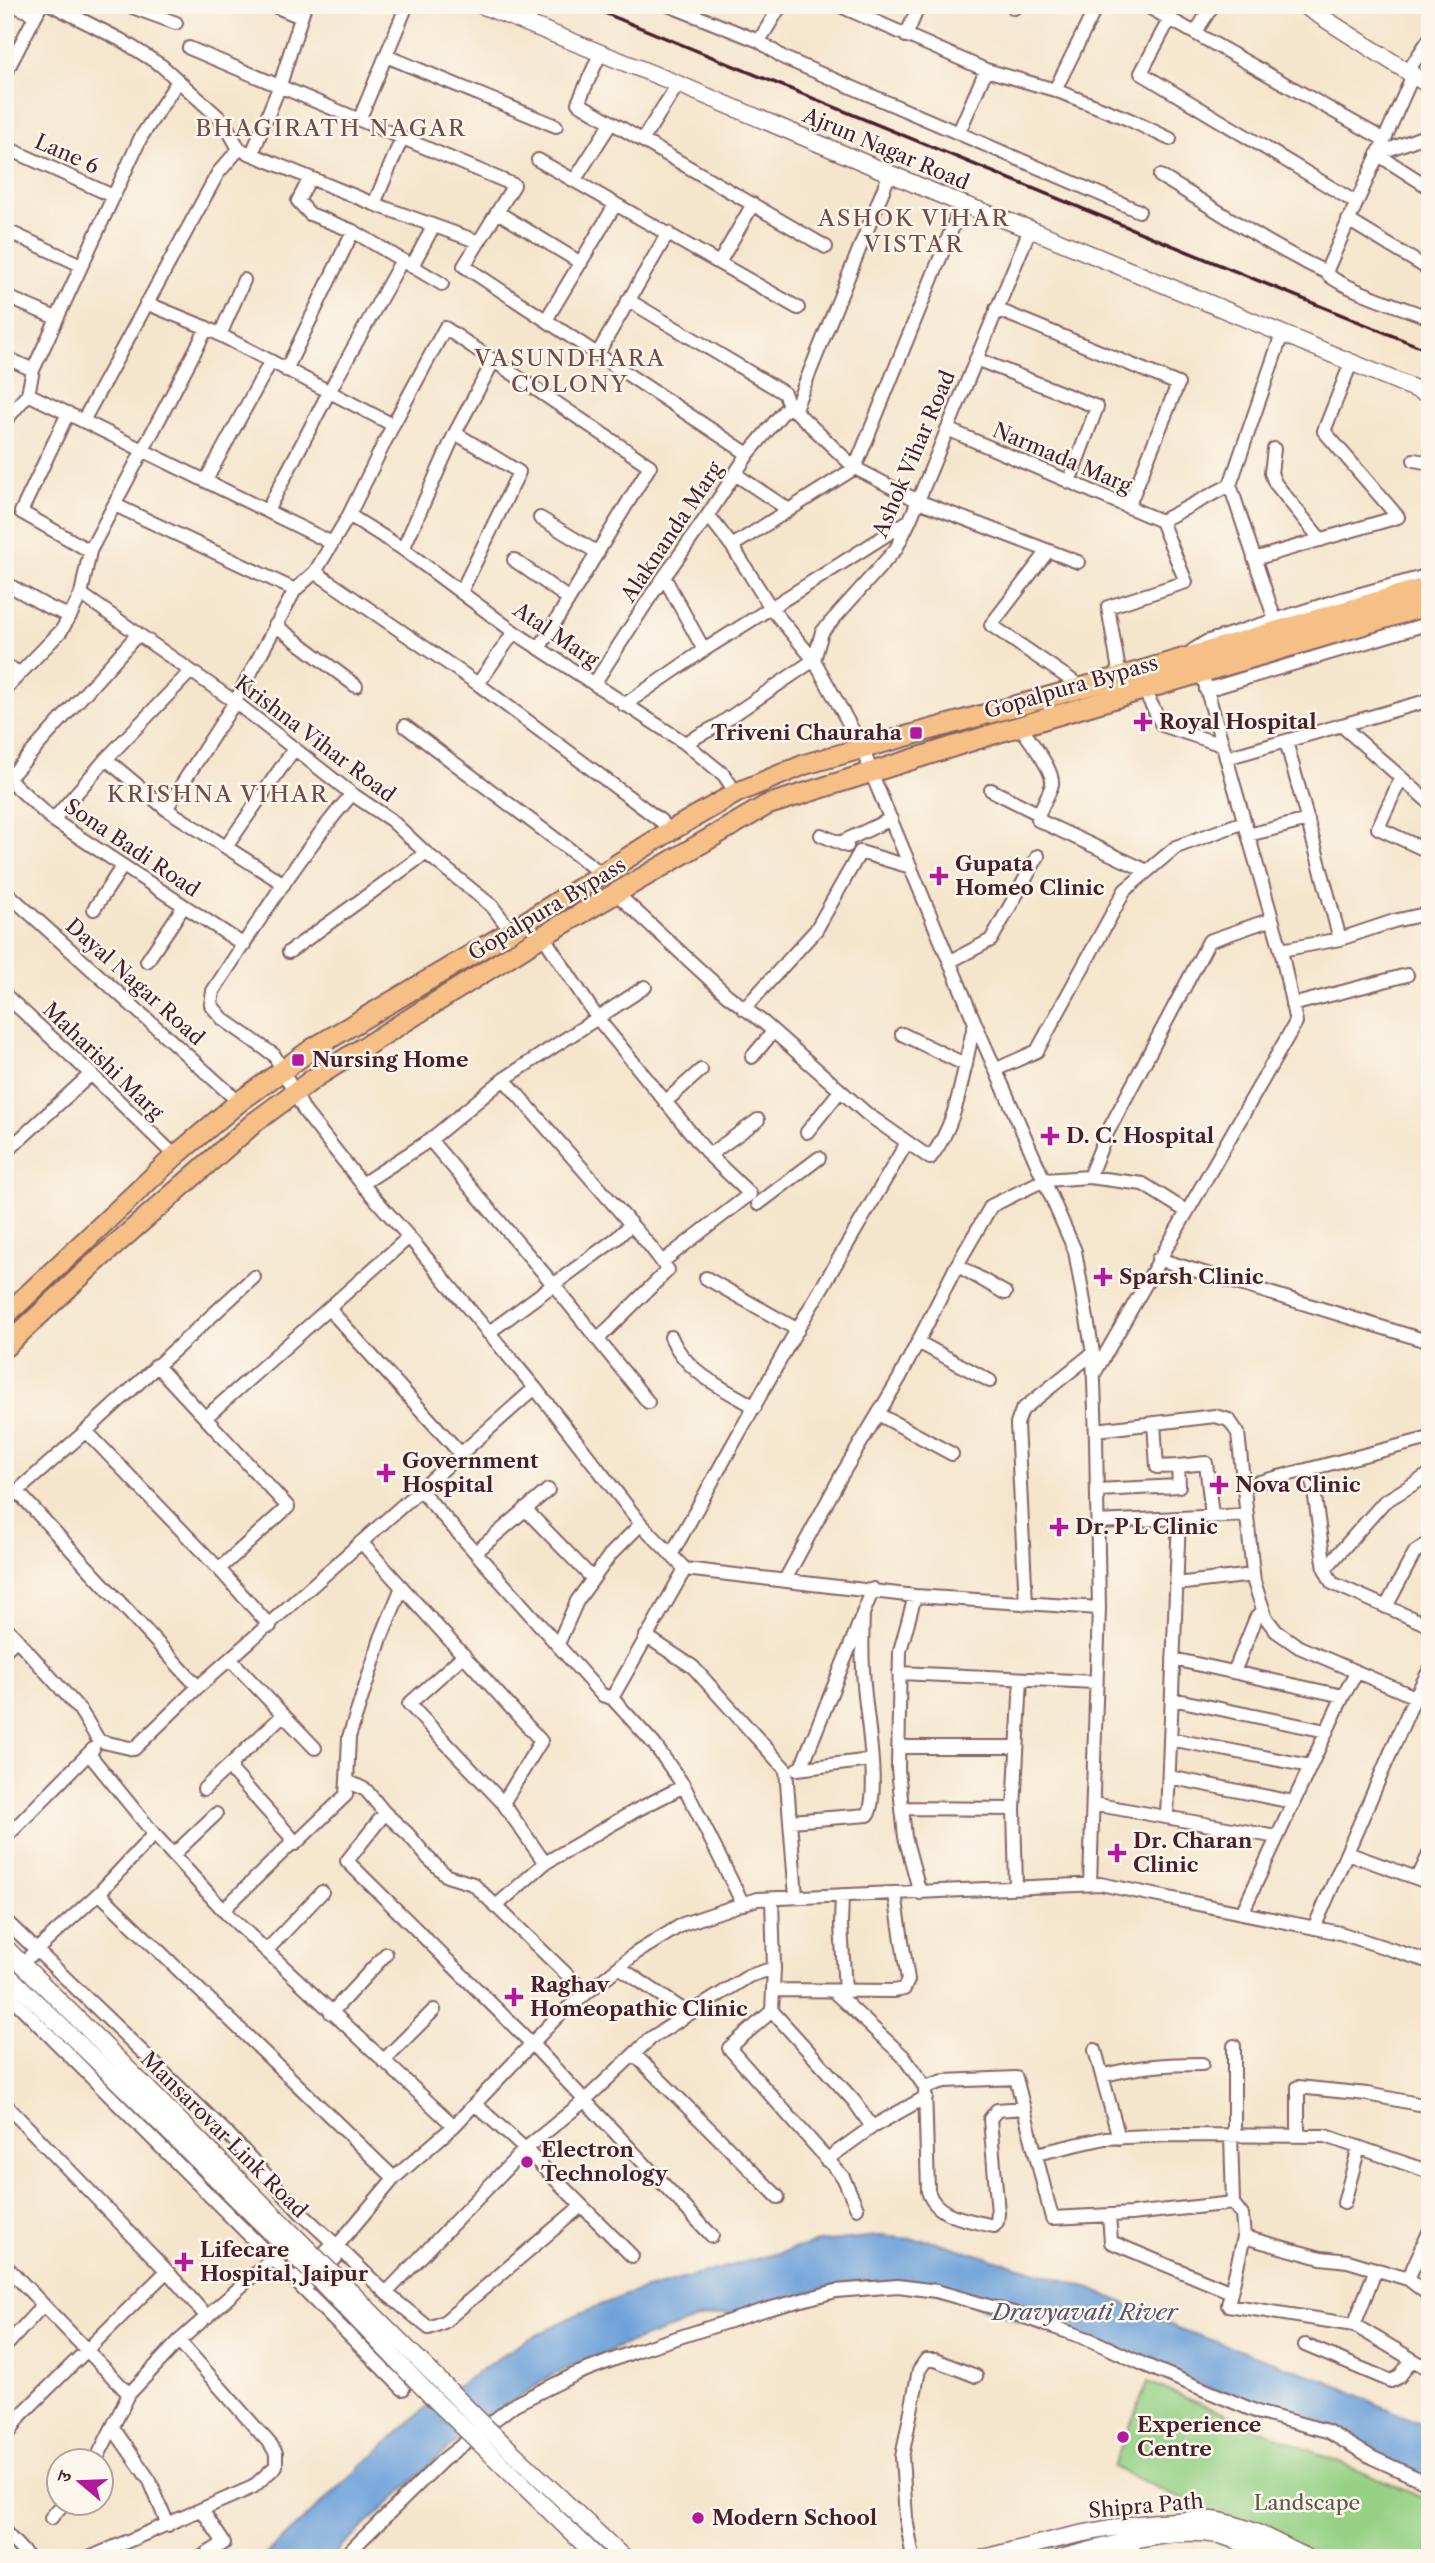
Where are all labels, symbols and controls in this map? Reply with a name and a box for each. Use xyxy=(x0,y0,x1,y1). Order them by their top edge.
street label: Ajrun Nagar Road xyxy=(798,102,973,195)
district label: BHAGIRATH NAGAR xyxy=(195,114,467,142)
street label: Lane 6 xyxy=(31,128,103,179)
district label: ASHOK VIHAR VISTAR xyxy=(817,204,1010,258)
district label: VASUNDHARA COLONY xyxy=(473,344,666,398)
street label: Ashok Vihar Road xyxy=(867,366,960,542)
street label: Narmada Marg xyxy=(989,417,1136,498)
street label: Alaknanda Marg xyxy=(615,456,728,607)
street label: Atal Marg xyxy=(508,596,604,673)
street label: Gopalpura Bypass xyxy=(981,650,1161,723)
street label: Krishna Vihar Road xyxy=(230,670,401,807)
place label: Royal Hospital xyxy=(1159,709,1317,734)
marker: Royal Hospital xyxy=(1133,712,1153,732)
place label: Triveni Chauraha xyxy=(711,720,903,745)
marker: Triveni Chauraha xyxy=(908,725,924,741)
district label: KRISHNA VIHAR xyxy=(107,780,329,808)
street label: Sona Badi Road xyxy=(60,793,205,902)
place label: Gupata Homeo Clinic xyxy=(955,851,1105,900)
street label: Gopalpura Bypass xyxy=(463,852,630,966)
marker: Gupata Homeo Clinic xyxy=(929,866,949,886)
street label: Dayal Nagar Road xyxy=(61,913,210,1050)
street label: Maharishi Marg xyxy=(38,997,169,1125)
place label: Nursing Home xyxy=(312,1047,469,1072)
marker: Nursing Home xyxy=(290,1052,306,1068)
place label: D. C. Hospital xyxy=(1066,1123,1214,1148)
marker: D. C. Hospital xyxy=(1040,1126,1060,1146)
place label: Sparsh Clinic xyxy=(1119,1264,1264,1289)
marker: Sparsh Clinic xyxy=(1093,1267,1113,1287)
place label: Government Hospital xyxy=(402,1448,539,1497)
marker: Government Hospital xyxy=(376,1463,396,1483)
place label: Nova Clinic xyxy=(1235,1472,1361,1497)
marker: Nova Clinic xyxy=(1209,1475,1229,1495)
place label: Dr. P L Clinic xyxy=(1075,1514,1218,1539)
marker: Dr. P L Clinic xyxy=(1049,1517,1069,1537)
place label: Dr. Charan Clinic xyxy=(1133,1828,1253,1877)
marker: Dr. Charan Clinic xyxy=(1107,1843,1127,1863)
place label: Raghav Homeopathic Clinic xyxy=(530,1972,748,2021)
marker: Raghav Homeopathic Clinic xyxy=(504,1987,524,2007)
street label: Mansarovar Link Road xyxy=(136,2046,313,2223)
place label: Electron Technology xyxy=(541,2137,669,2186)
marker: Electron Technology xyxy=(519,2154,535,2170)
place label: Lifecare Hospital, Jaipur xyxy=(200,2237,369,2286)
marker: Lifecare Hospital, Jaipur xyxy=(174,2252,194,2272)
water label: Dravyavati River xyxy=(990,2298,1179,2326)
place label: Experience Centre xyxy=(1137,2412,1261,2461)
marker: Experience Centre xyxy=(1115,2429,1131,2445)
north arrow xyxy=(46,2448,116,2518)
text: उ xyxy=(51,2467,77,2487)
street label: Shipra Path xyxy=(1087,2488,1205,2523)
park label: Landscape xyxy=(1254,2490,1360,2515)
place label: Modern School xyxy=(712,2505,877,2530)
marker: Modern School xyxy=(690,2510,706,2526)

